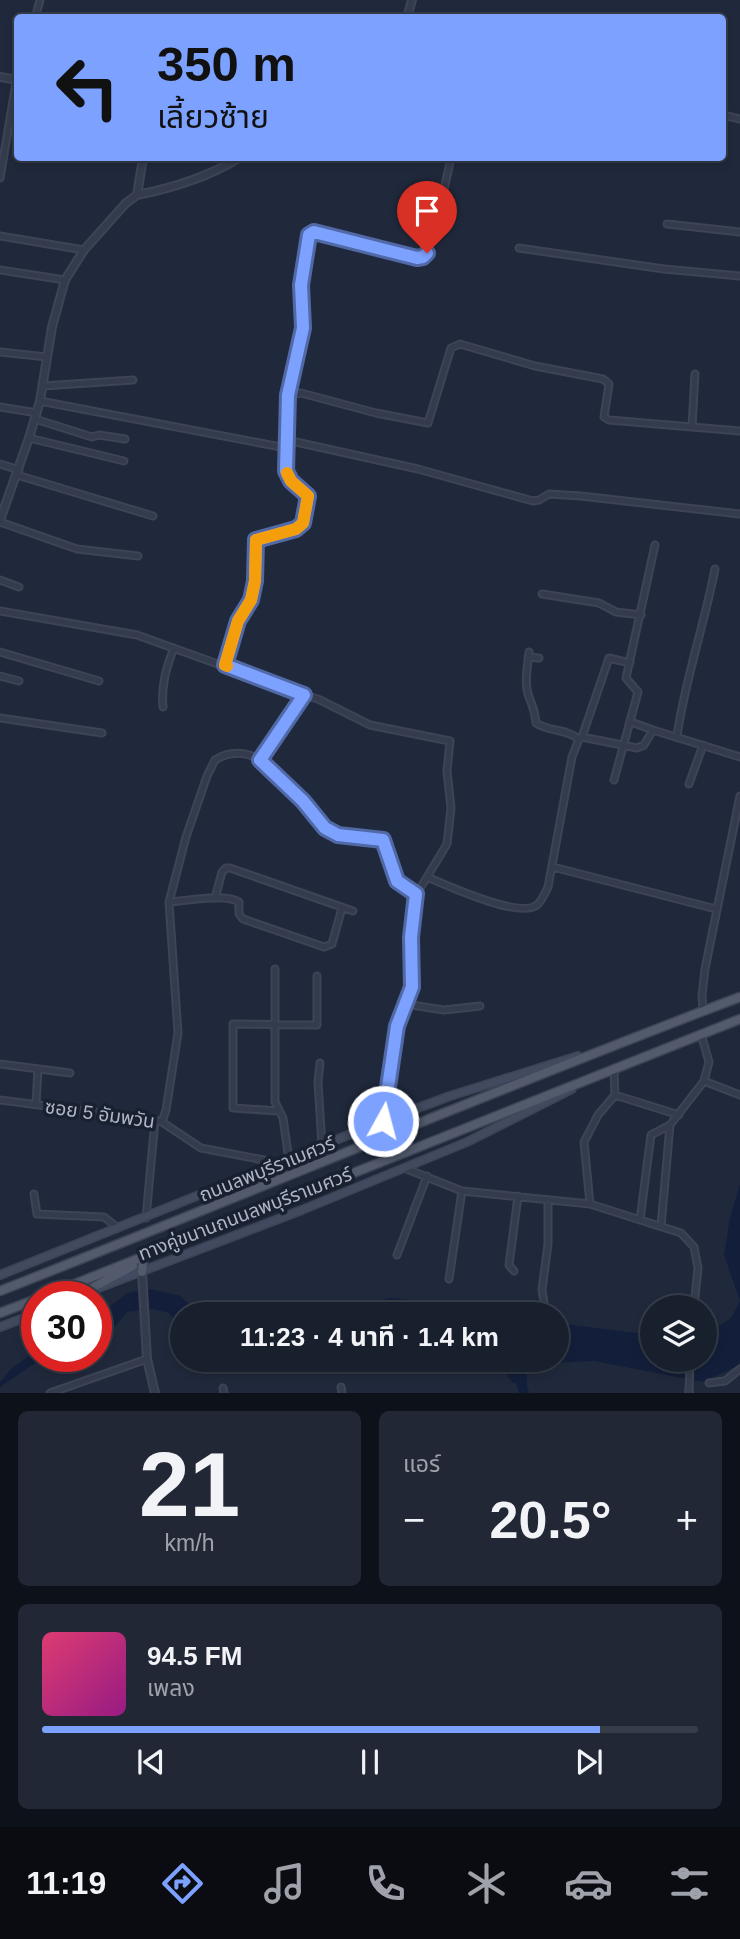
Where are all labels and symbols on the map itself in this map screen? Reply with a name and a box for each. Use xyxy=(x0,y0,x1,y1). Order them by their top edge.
pin xyxy=(397,181,457,253)
position arrow xyxy=(346,1084,420,1158)
street label: ซอย 5 อัมพวัน xyxy=(44,1096,156,1132)
street label: ถนนลพบุรีราเมศวร์ xyxy=(196,1132,339,1207)
street label: ทางคู่ขนานถนนลพบุรีราเมศวร์ xyxy=(135,1162,356,1266)
speed limit sign: 30 xyxy=(21,1281,112,1372)

